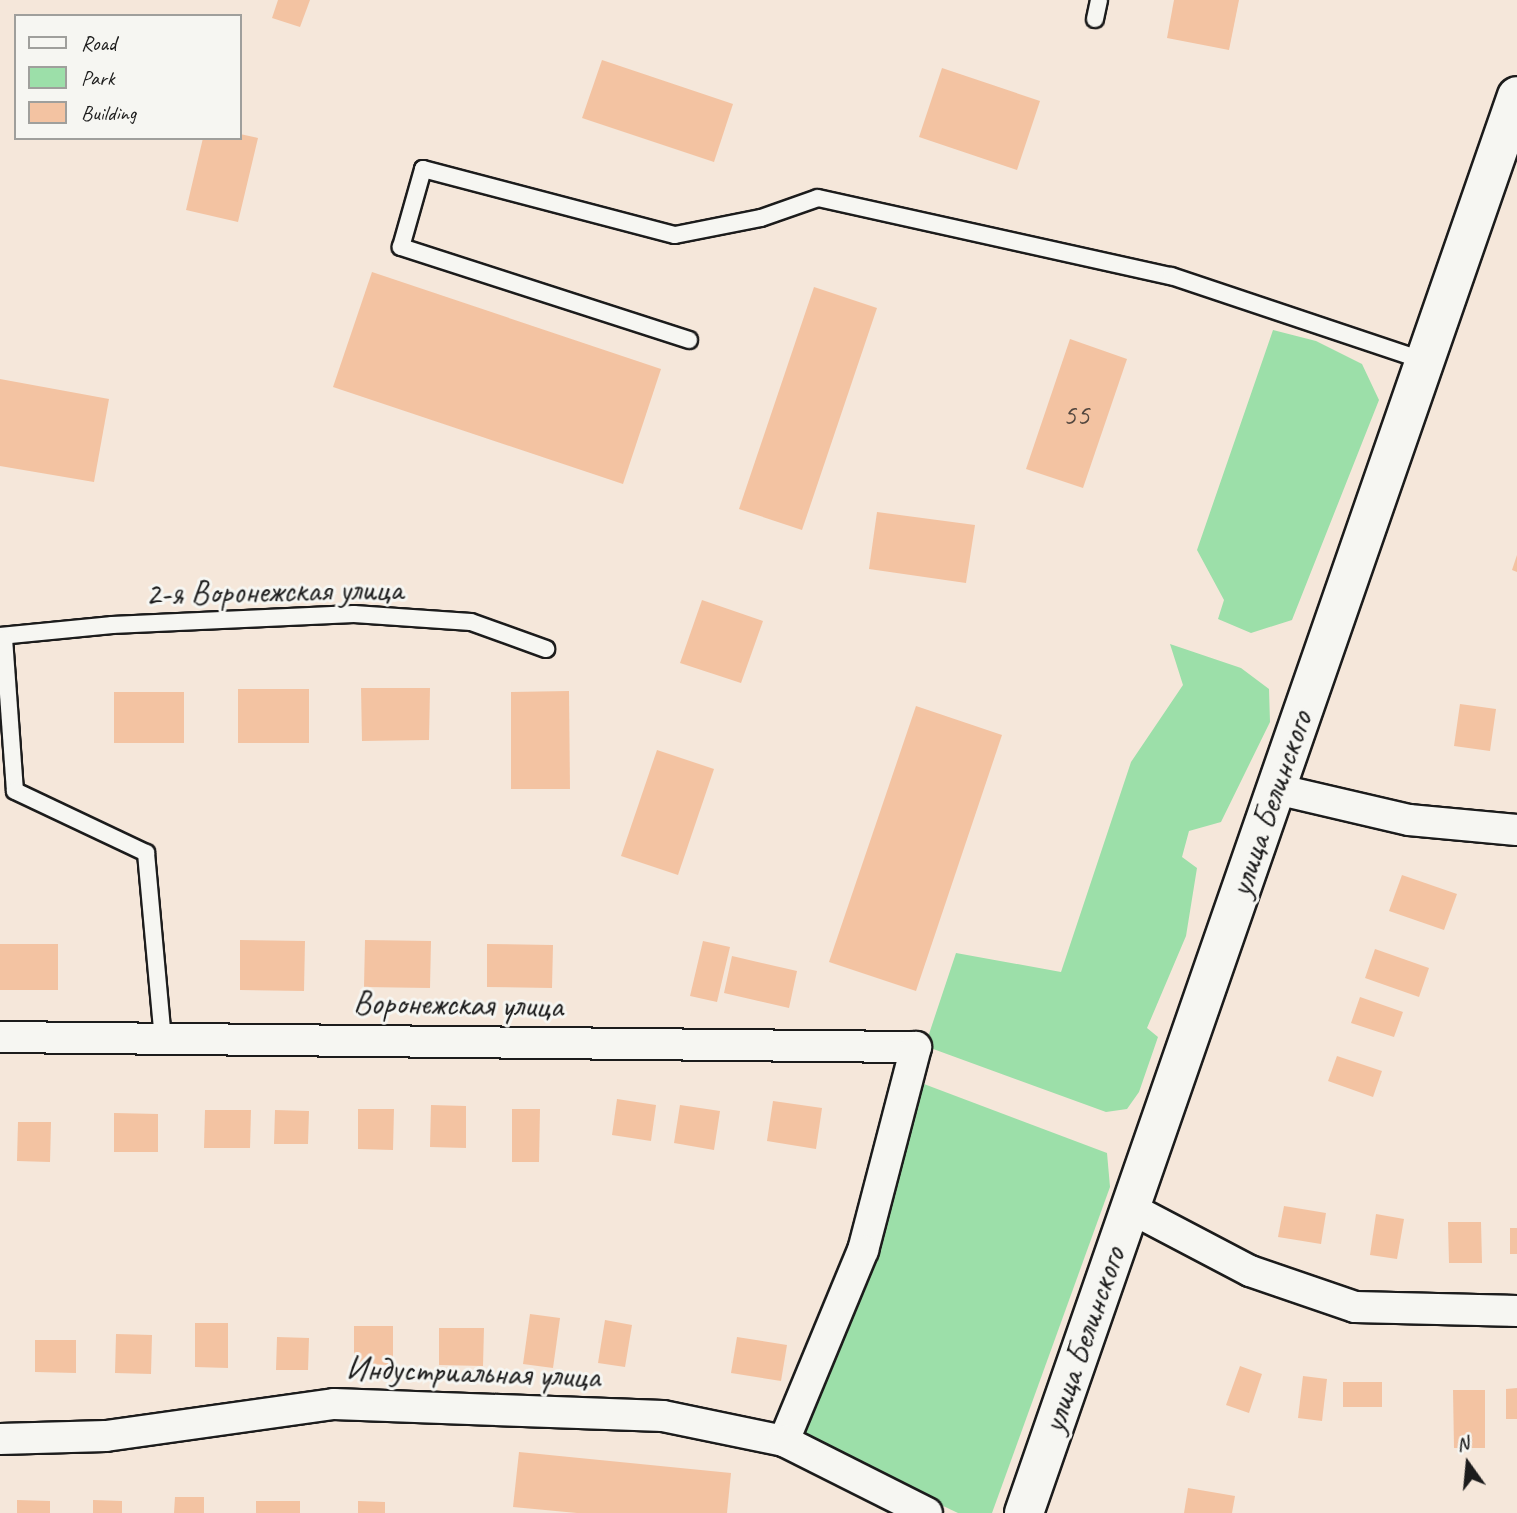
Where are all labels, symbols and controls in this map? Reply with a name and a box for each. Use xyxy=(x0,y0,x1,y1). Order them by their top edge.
legend xyxy=(14,14,242,140)
text: Road xyxy=(81,30,116,56)
text: Park xyxy=(81,65,114,91)
text: Building xyxy=(81,100,136,126)
house number: 55 xyxy=(1063,396,1089,432)
street label: 2-я Воронежская улица xyxy=(145,570,403,614)
street label: улица Белинского xyxy=(1221,705,1321,903)
street label: Воронежская улица xyxy=(352,983,564,1027)
street label: улица Белинского xyxy=(1034,1241,1134,1439)
street label: Индустриальная улица xyxy=(344,1349,602,1397)
north arrow xyxy=(1433,1429,1503,1499)
text: N xyxy=(1454,1431,1471,1457)

